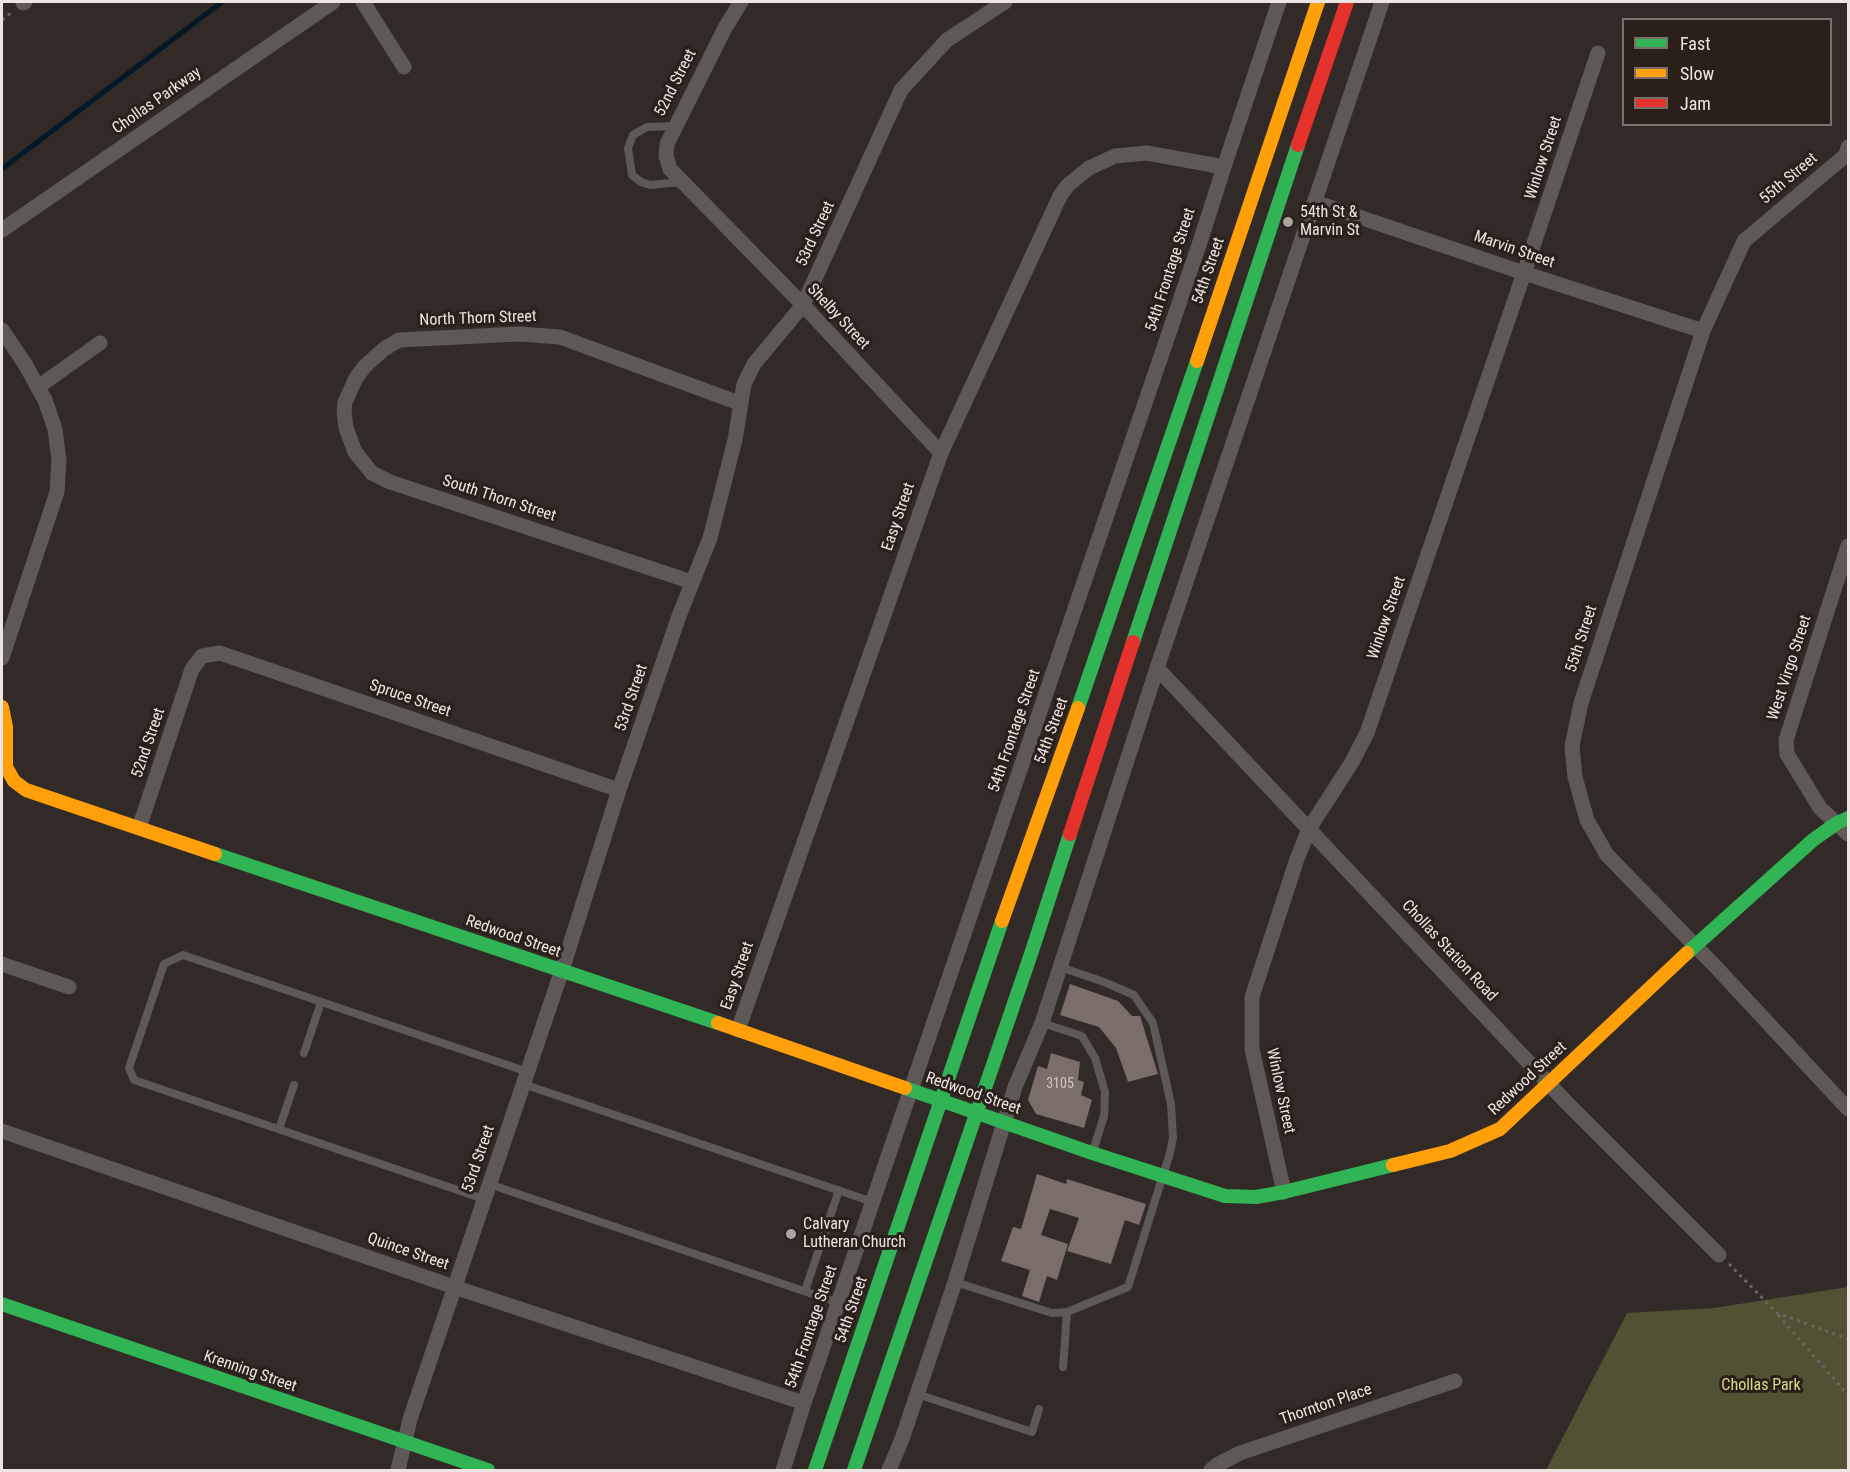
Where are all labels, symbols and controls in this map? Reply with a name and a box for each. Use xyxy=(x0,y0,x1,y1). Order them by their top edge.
legend xyxy=(1622,18,1832,126)
text: Fast xyxy=(1680,33,1711,54)
street label: 52nd Street xyxy=(651,46,701,120)
street label: Chollas Parkway xyxy=(109,63,205,139)
text: Slow xyxy=(1680,63,1714,84)
text: Jam xyxy=(1680,93,1711,114)
street label: Winlow Street xyxy=(1521,114,1567,202)
street label: 55th Street xyxy=(1756,149,1822,209)
street label: 53rd Street xyxy=(793,198,839,270)
place label: 54th St & Marvin St xyxy=(1300,203,1360,241)
street label: 54th Frontage Street xyxy=(1142,206,1200,334)
marker: 54th St & Marvin St xyxy=(1281,215,1295,229)
street label: Marvin Street xyxy=(1471,227,1557,273)
street label: 54th Street xyxy=(1189,235,1229,307)
street label: Shelby Street xyxy=(803,280,873,354)
street label: North Thorn Street xyxy=(419,307,537,331)
street label: South Thorn Street xyxy=(440,472,558,526)
street label: Easy Street xyxy=(878,480,920,554)
street label: Winlow Street xyxy=(1364,574,1410,662)
street label: 55th Street xyxy=(1562,603,1602,675)
street label: West Virgo Street xyxy=(1764,613,1816,723)
street label: 53rd Street xyxy=(612,662,652,734)
street label: 54th Frontage Street xyxy=(985,667,1045,795)
street label: Spruce Street xyxy=(367,676,453,722)
street label: 54th Street xyxy=(1031,695,1073,767)
street label: 52nd Street xyxy=(128,706,170,780)
street label: Chollas Station Road xyxy=(1397,896,1501,1006)
street label: Redwood Street xyxy=(463,912,563,962)
street label: Easy Street xyxy=(717,939,759,1013)
street label: Redwood Street xyxy=(1485,1038,1571,1120)
street label: Winlow Street xyxy=(1262,1047,1298,1135)
street label: Redwood Street xyxy=(923,1069,1023,1119)
house number: 3105 xyxy=(1046,1076,1074,1092)
street label: 53rd Street xyxy=(459,1123,499,1195)
place label: Calvary Lutheran Church xyxy=(803,1215,906,1253)
marker: Calvary Lutheran Church xyxy=(784,1227,798,1241)
street label: Quince Street xyxy=(365,1229,451,1275)
street label: 54th Frontage Street xyxy=(782,1263,842,1391)
street label: 54th Street xyxy=(832,1274,872,1346)
street label: Krenning Street xyxy=(201,1347,299,1397)
park label: Chollas Park xyxy=(1721,1376,1801,1396)
street label: Thornton Place xyxy=(1278,1380,1374,1430)

